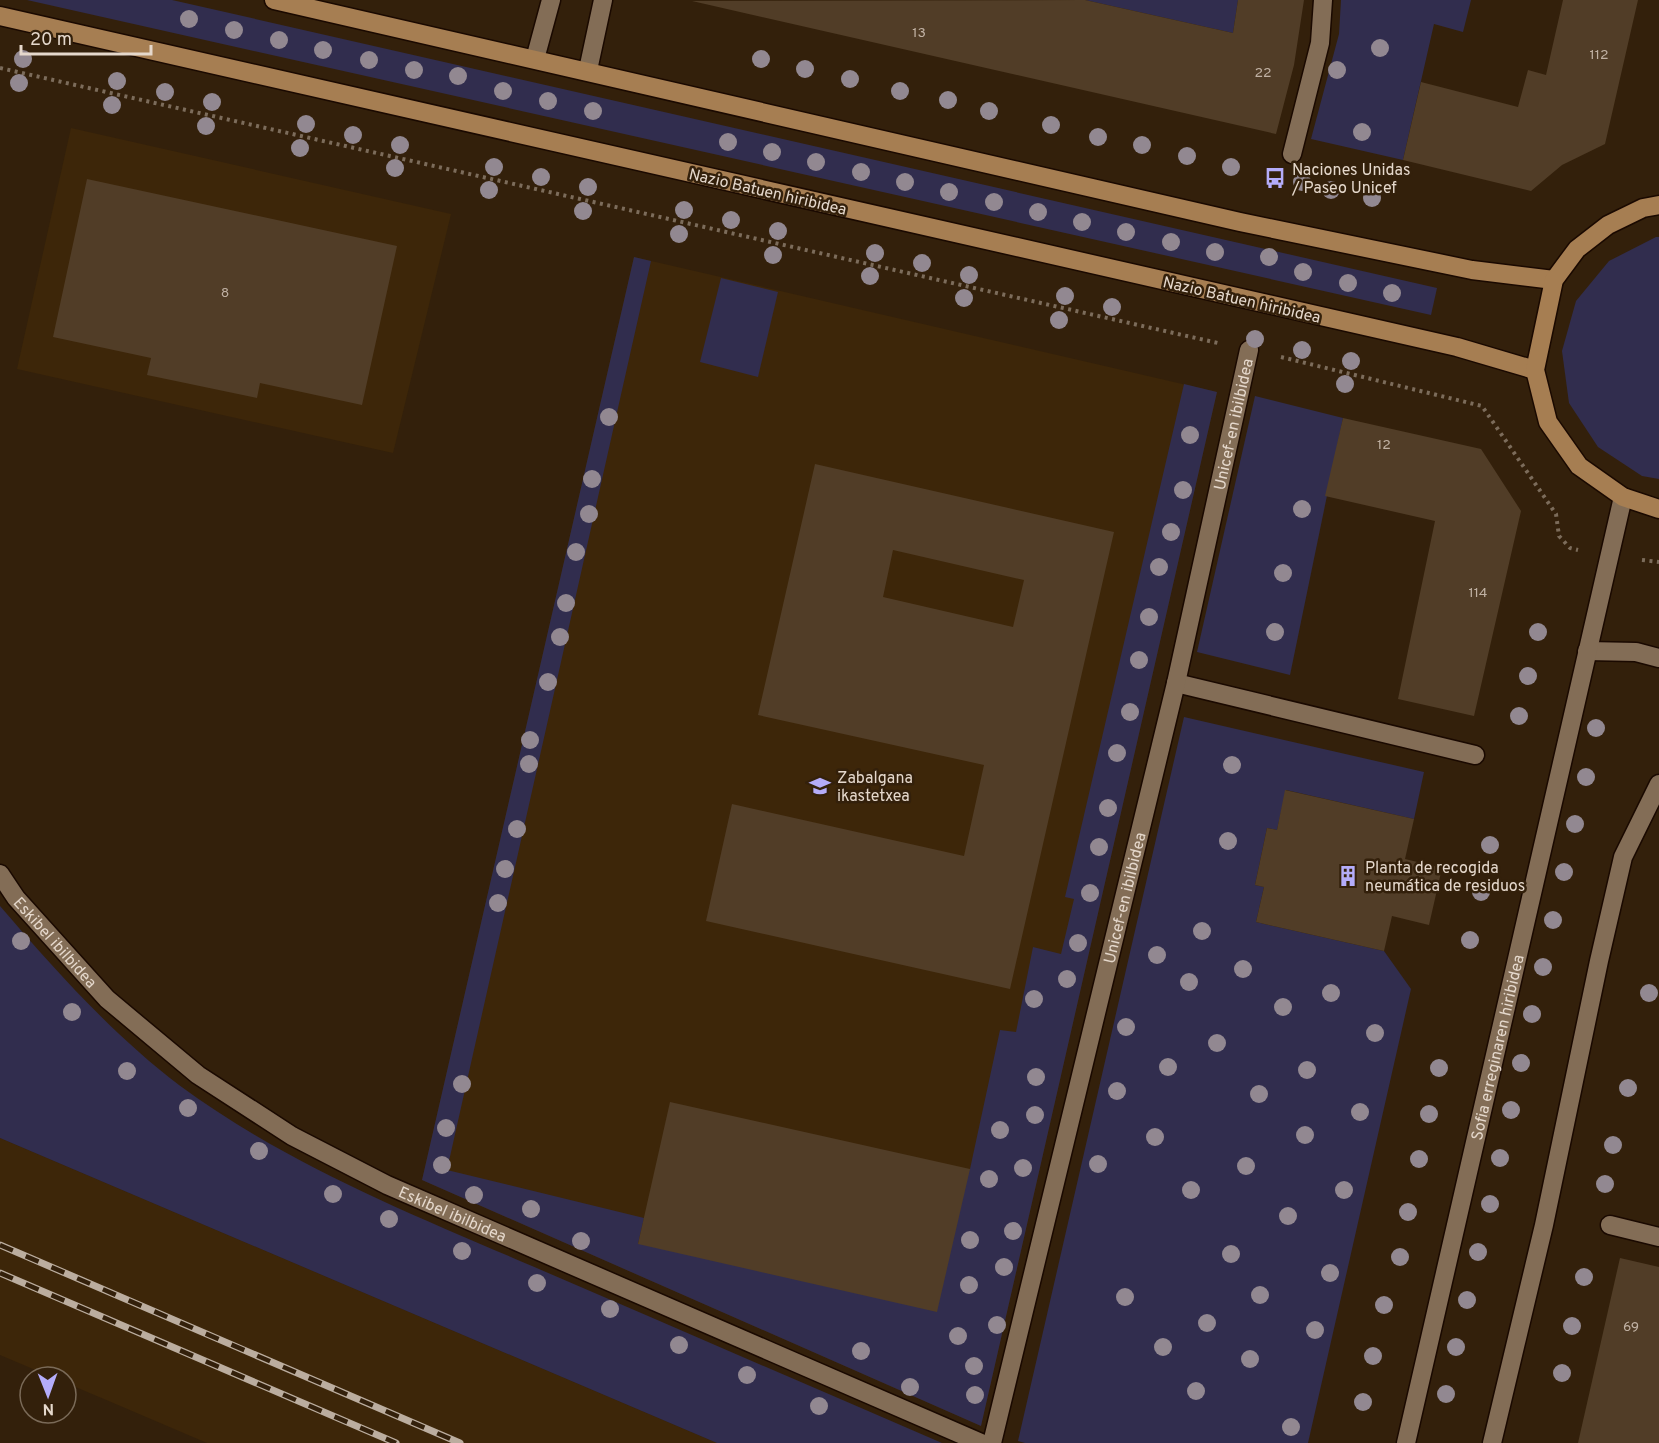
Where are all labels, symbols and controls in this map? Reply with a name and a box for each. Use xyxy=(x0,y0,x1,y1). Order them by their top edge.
scale bar xyxy=(21,18,152,56)
house number: 13 xyxy=(912,25,926,42)
text: 20 m xyxy=(30,29,72,52)
house number: 112 xyxy=(1589,47,1609,64)
house number: 22 xyxy=(1254,65,1272,82)
place label: Naciones Unidas / Paseo Unicef xyxy=(1291,161,1410,199)
street label: Nazio Batuen hiribidea xyxy=(687,165,848,221)
bus stop icon: Naciones Unidas / Paseo Unicef xyxy=(1263,166,1287,190)
street label: Nazio Batuen hiribidea xyxy=(1161,273,1322,329)
house number: 8 xyxy=(221,285,229,302)
street label: Unicef-en ibilbidea xyxy=(1211,357,1259,492)
house number: 12 xyxy=(1377,437,1391,454)
house number: 114 xyxy=(1469,585,1487,602)
place label: Zabalgana ikastetxea xyxy=(837,769,913,807)
school or university icon: Zabalgana ikastetxea xyxy=(808,774,832,798)
street label: Unicef-en ibilbidea xyxy=(1100,831,1151,966)
place label: Planta de recogida neumática de residuos xyxy=(1365,859,1525,897)
building icon: Planta de recogida neumática de residuos xyxy=(1336,864,1360,888)
street label: Eskibel ibilbidea xyxy=(8,894,100,993)
street label: Sofia erreginaren hiribidea xyxy=(1468,953,1530,1143)
street label: Eskibel ibilbidea xyxy=(395,1183,509,1248)
house number: 69 xyxy=(1623,1319,1639,1336)
north arrow xyxy=(18,1365,78,1425)
text: N xyxy=(42,1398,54,1418)

